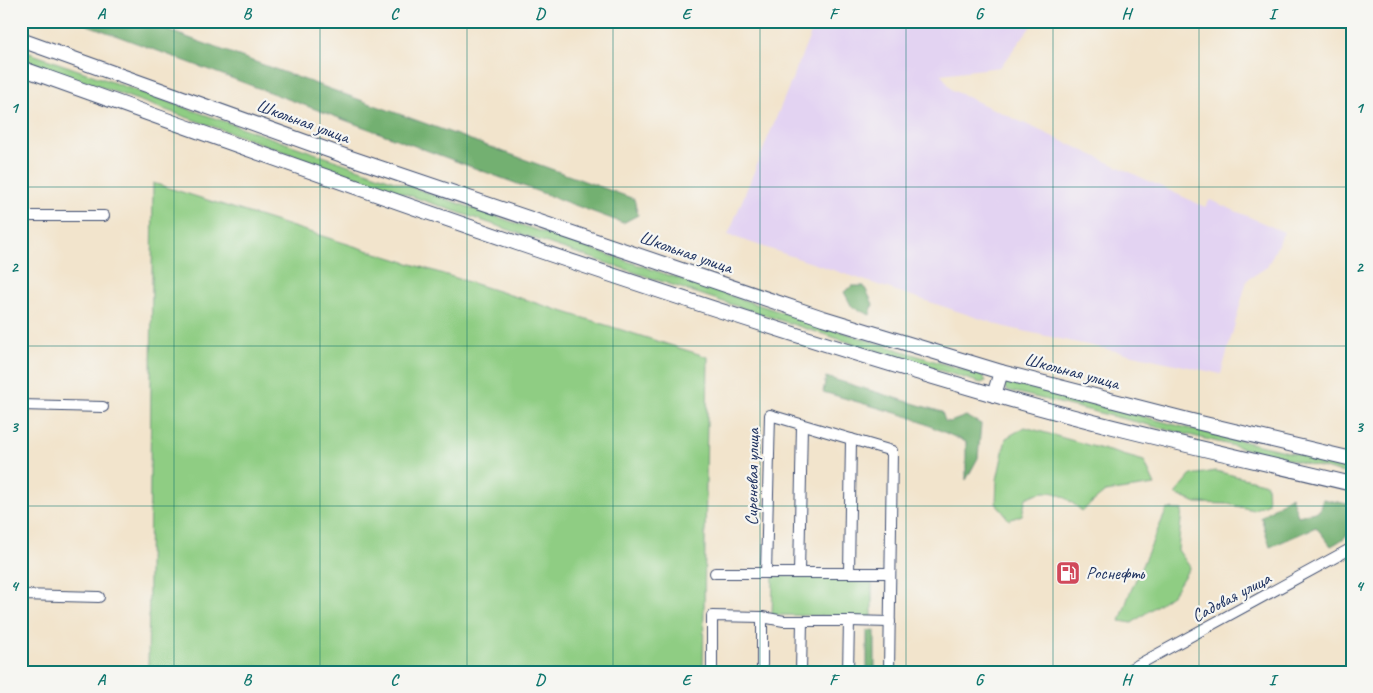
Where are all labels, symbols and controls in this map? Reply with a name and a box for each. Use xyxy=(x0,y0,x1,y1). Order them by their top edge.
text: A xyxy=(97,4,107,24)
text: B xyxy=(243,4,253,24)
text: C xyxy=(390,4,400,24)
text: D xyxy=(535,4,546,24)
text: E xyxy=(682,4,693,24)
text: F xyxy=(829,4,840,24)
text: G xyxy=(975,4,985,24)
text: H xyxy=(1121,4,1133,24)
text: I xyxy=(1269,4,1279,24)
street label: Школьная улица xyxy=(254,94,354,148)
text: 1 xyxy=(10,98,19,118)
text: 1 xyxy=(1355,98,1364,118)
street label: Школьная улица xyxy=(636,226,737,279)
text: 2 xyxy=(10,257,19,277)
text: 2 xyxy=(1355,257,1364,277)
street label: Школьная улица xyxy=(1022,348,1123,395)
text: 3 xyxy=(10,417,19,437)
text: 3 xyxy=(1355,417,1364,437)
street label: Сиреневая улица xyxy=(740,426,764,526)
fuel station icon: Роснефть xyxy=(1055,560,1081,586)
place label: Роснефть xyxy=(1086,562,1145,584)
street label: Садовая улица xyxy=(1188,566,1275,627)
text: 4 xyxy=(10,576,19,596)
text: 4 xyxy=(1355,576,1364,596)
text: A xyxy=(97,670,107,690)
text: B xyxy=(243,670,253,690)
text: C xyxy=(390,670,400,690)
text: D xyxy=(535,670,546,690)
text: E xyxy=(682,670,693,690)
text: F xyxy=(829,670,840,690)
text: G xyxy=(975,670,985,690)
text: H xyxy=(1121,670,1133,690)
text: I xyxy=(1269,670,1279,690)

